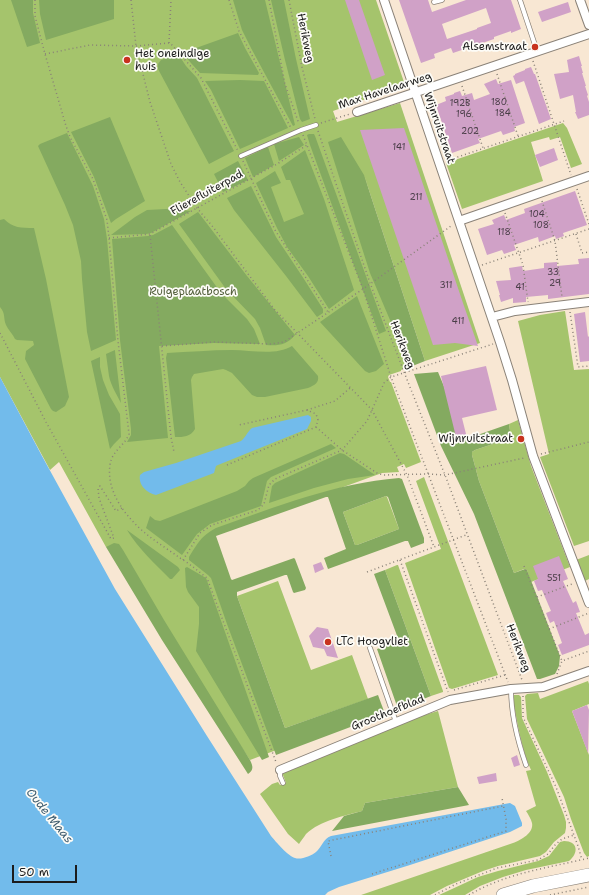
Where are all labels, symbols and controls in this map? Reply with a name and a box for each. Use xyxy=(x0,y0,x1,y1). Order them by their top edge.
street label: Herikweg xyxy=(294,12,316,64)
place label: Alsemstraat xyxy=(462,40,527,54)
marker: Alsemstraat xyxy=(530,42,540,52)
place label: Het oneindige huis xyxy=(135,47,209,73)
marker: Het oneindige huis xyxy=(122,55,132,65)
street label: Max Havelaarweg xyxy=(337,70,433,112)
street label: Wijnruitstraat xyxy=(421,90,457,166)
house number: 180 xyxy=(491,98,507,108)
house number: 192B xyxy=(450,99,470,109)
house number: 184 xyxy=(495,109,511,119)
house number: 196 xyxy=(456,110,472,120)
house number: 202 xyxy=(461,127,479,137)
house number: 141 xyxy=(393,143,405,153)
street label: Flierefluiterpad xyxy=(169,168,245,218)
house number: 211 xyxy=(409,193,423,203)
house number: 104 xyxy=(529,210,545,220)
house number: 108 xyxy=(533,221,549,231)
house number: 118 xyxy=(497,228,511,238)
house number: 33 xyxy=(547,268,559,278)
house number: 29 xyxy=(549,279,561,289)
house number: 311 xyxy=(439,281,453,291)
house number: 41 xyxy=(515,283,525,293)
park label: Ruigeplaatbosch xyxy=(149,285,237,299)
house number: 411 xyxy=(451,317,465,327)
street label: Herikweg xyxy=(387,319,417,371)
place label: Wijnruitstraat xyxy=(438,432,513,446)
marker: Wijnruitstraat xyxy=(516,434,526,444)
house number: 551 xyxy=(547,574,561,584)
street label: Herikweg xyxy=(503,622,533,674)
place label: LTC Hoogvliet xyxy=(336,635,408,649)
marker: LTC Hoogvliet xyxy=(323,637,333,647)
street label: Groothoefblad xyxy=(349,692,427,734)
water label: Oude Maas xyxy=(23,786,75,846)
scale bar xyxy=(14,857,79,883)
text: 50 m xyxy=(19,864,49,880)

